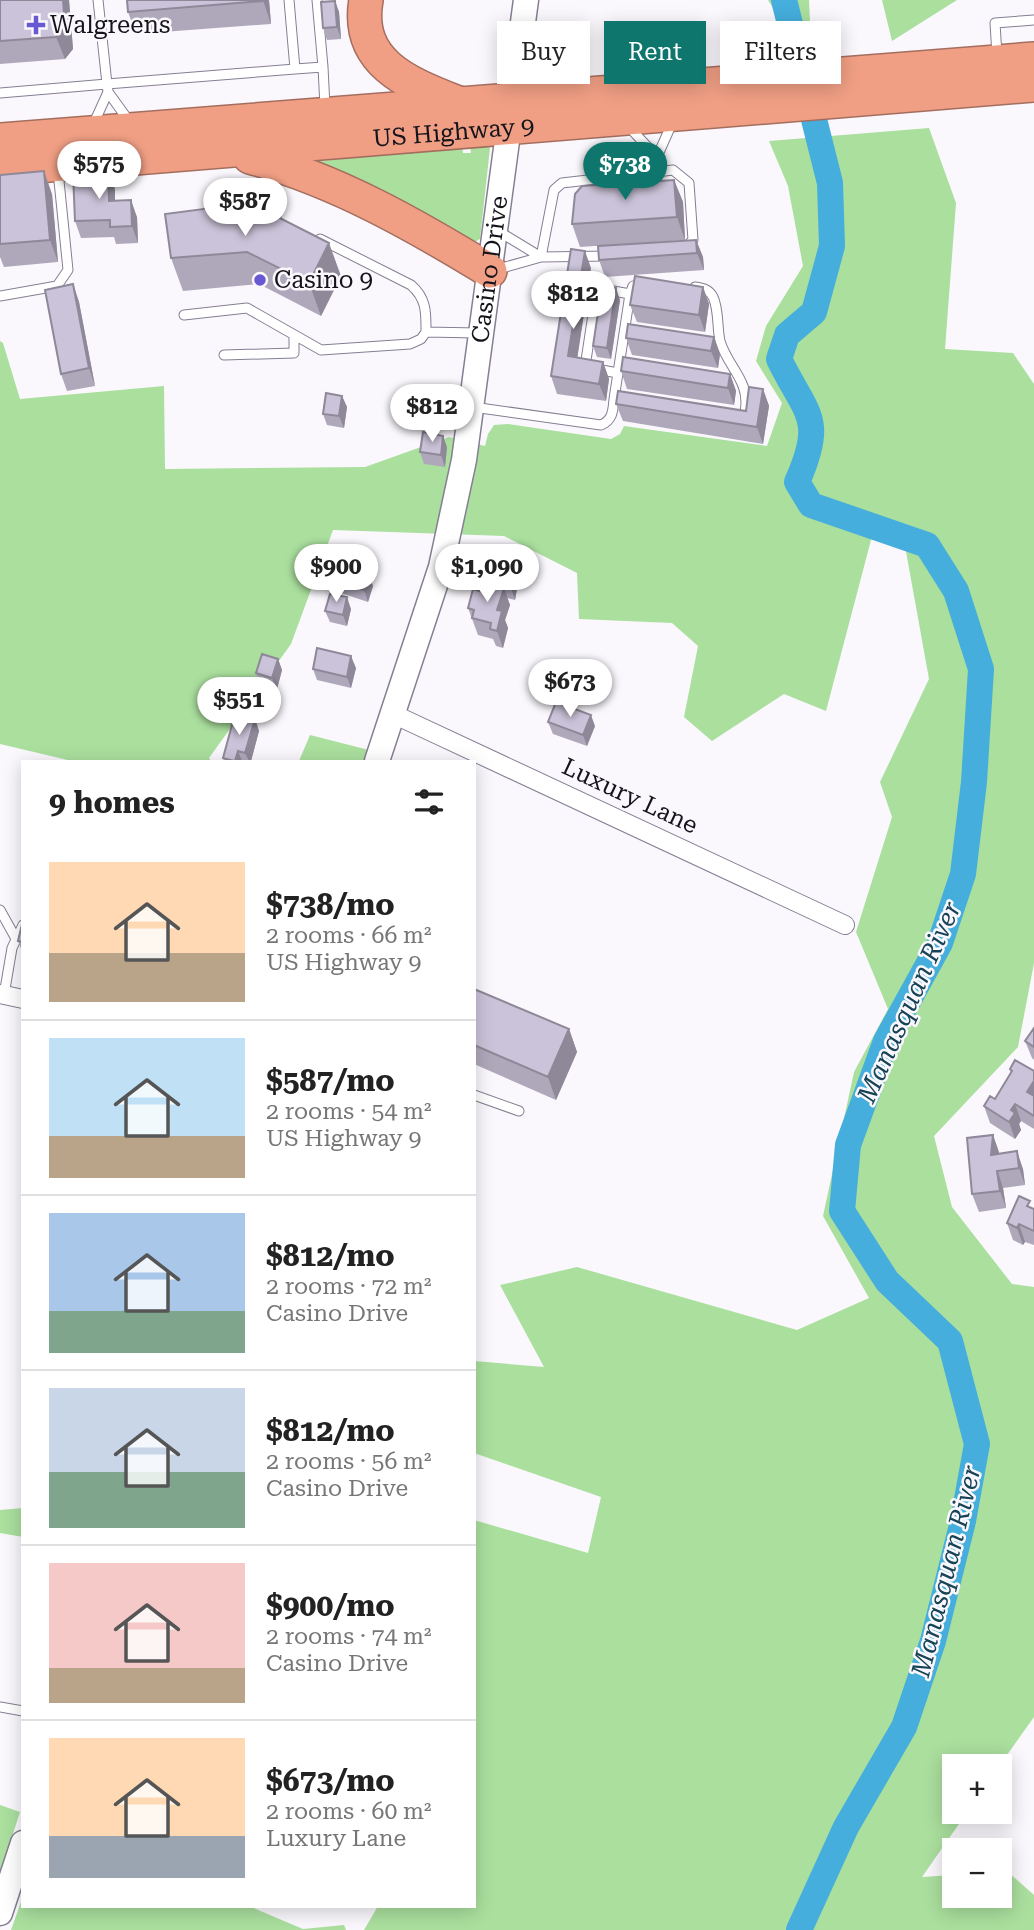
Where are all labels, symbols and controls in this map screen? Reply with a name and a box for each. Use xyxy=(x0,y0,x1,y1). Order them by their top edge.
place label: Walgreens xyxy=(50,11,170,39)
marker: Walgreens xyxy=(28,17,44,33)
chip: Buy xyxy=(497,21,590,84)
chip: Rent xyxy=(604,21,706,84)
chip: Filters xyxy=(720,21,841,84)
street label: US Highway 9 xyxy=(372,112,535,153)
pin: $575 xyxy=(58,142,140,201)
pin: $738 xyxy=(584,142,666,202)
text: $575 xyxy=(73,150,125,177)
text: $738 xyxy=(599,151,651,178)
pin: $587 xyxy=(204,178,286,238)
text: $587 xyxy=(219,187,271,214)
street label: Casino Drive xyxy=(466,194,513,345)
place label: Casino 9 xyxy=(274,266,373,294)
marker: Casino 9 xyxy=(252,272,268,288)
pin: $812 xyxy=(532,272,614,331)
text: $812 xyxy=(547,280,599,307)
pin: $812 xyxy=(391,384,473,444)
text: $812 xyxy=(406,393,458,420)
pin: $900 xyxy=(295,544,377,604)
pin: $1,090 xyxy=(430,544,544,604)
text: $900 xyxy=(310,553,362,580)
text: $1,090 xyxy=(451,553,523,580)
pin: $673 xyxy=(529,660,611,719)
text: $673 xyxy=(544,668,596,695)
pin: $551 xyxy=(198,678,280,737)
text: $551 xyxy=(213,686,265,713)
street label: Luxury Lane xyxy=(558,752,702,840)
icon: filters xyxy=(410,783,448,821)
text: 9 homes xyxy=(49,785,175,820)
text: $738/mo xyxy=(266,887,395,922)
icon: home xyxy=(105,890,189,974)
water label: Manasquan River xyxy=(851,897,967,1108)
text: 2 rooms · 66 m² xyxy=(266,922,432,949)
text: US Highway 9 xyxy=(266,949,421,976)
text: $587/mo xyxy=(266,1063,395,1098)
icon: home xyxy=(105,1066,189,1150)
text: 2 rooms · 54 m² xyxy=(266,1098,432,1125)
text: US Highway 9 xyxy=(266,1125,421,1152)
text: $812/mo xyxy=(266,1238,395,1273)
icon: home xyxy=(105,1241,189,1325)
text: 2 rooms · 72 m² xyxy=(266,1273,432,1300)
text: Casino Drive xyxy=(266,1300,408,1327)
text: $812/mo xyxy=(266,1413,395,1448)
icon: home xyxy=(105,1416,189,1500)
text: 2 rooms · 56 m² xyxy=(266,1448,432,1475)
water label: Manasquan River xyxy=(905,1462,987,1681)
text: Casino Drive xyxy=(266,1475,408,1502)
text: $900/mo xyxy=(266,1588,395,1623)
icon: home xyxy=(105,1591,189,1675)
text: 2 rooms · 74 m² xyxy=(266,1623,432,1650)
text: Casino Drive xyxy=(266,1650,408,1677)
map controls xyxy=(942,1754,1012,1908)
button: + xyxy=(942,1754,1012,1824)
text: $673/mo xyxy=(266,1763,395,1798)
icon: home xyxy=(105,1766,189,1850)
text: 2 rooms · 60 m² xyxy=(266,1798,432,1825)
text: Luxury Lane xyxy=(266,1825,406,1852)
button: − xyxy=(942,1838,1012,1908)

